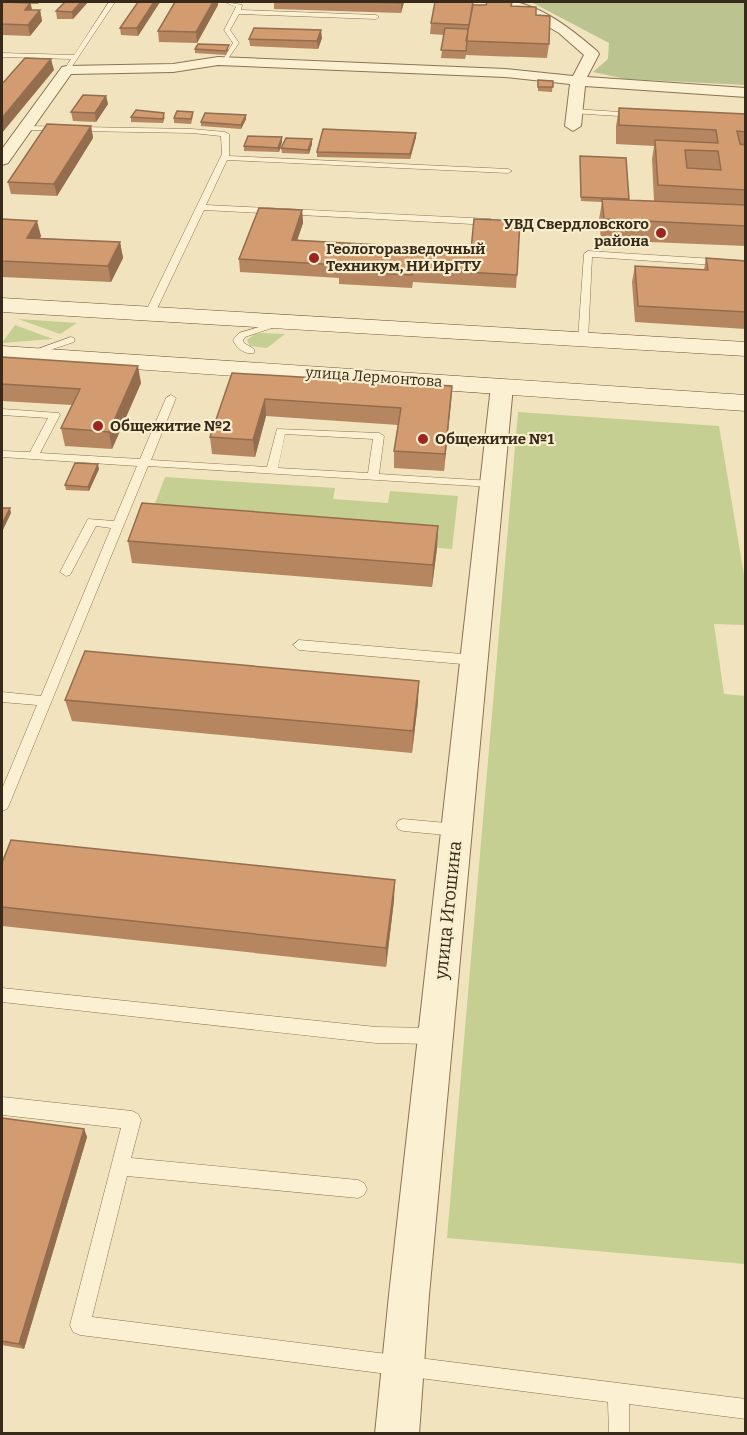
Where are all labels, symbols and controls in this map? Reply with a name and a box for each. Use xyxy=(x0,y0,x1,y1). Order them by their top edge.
place label: УВД Свердловского района xyxy=(504,215,650,250)
marker: УВД Свердловского района xyxy=(654,226,668,240)
place label: Геологоразведочный Техникум, НИ ИрГТУ xyxy=(326,240,485,275)
marker: Геологоразведочный Техникум, НИ ИрГТУ xyxy=(307,251,321,265)
street label: улица Лермонтова xyxy=(304,363,443,391)
place label: Общежитие №2 xyxy=(110,417,231,435)
marker: Общежитие №2 xyxy=(91,419,105,433)
place label: Общежитие №1 xyxy=(435,430,554,448)
marker: Общежитие №1 xyxy=(416,432,430,446)
street label: улица Игошина xyxy=(430,839,466,981)

